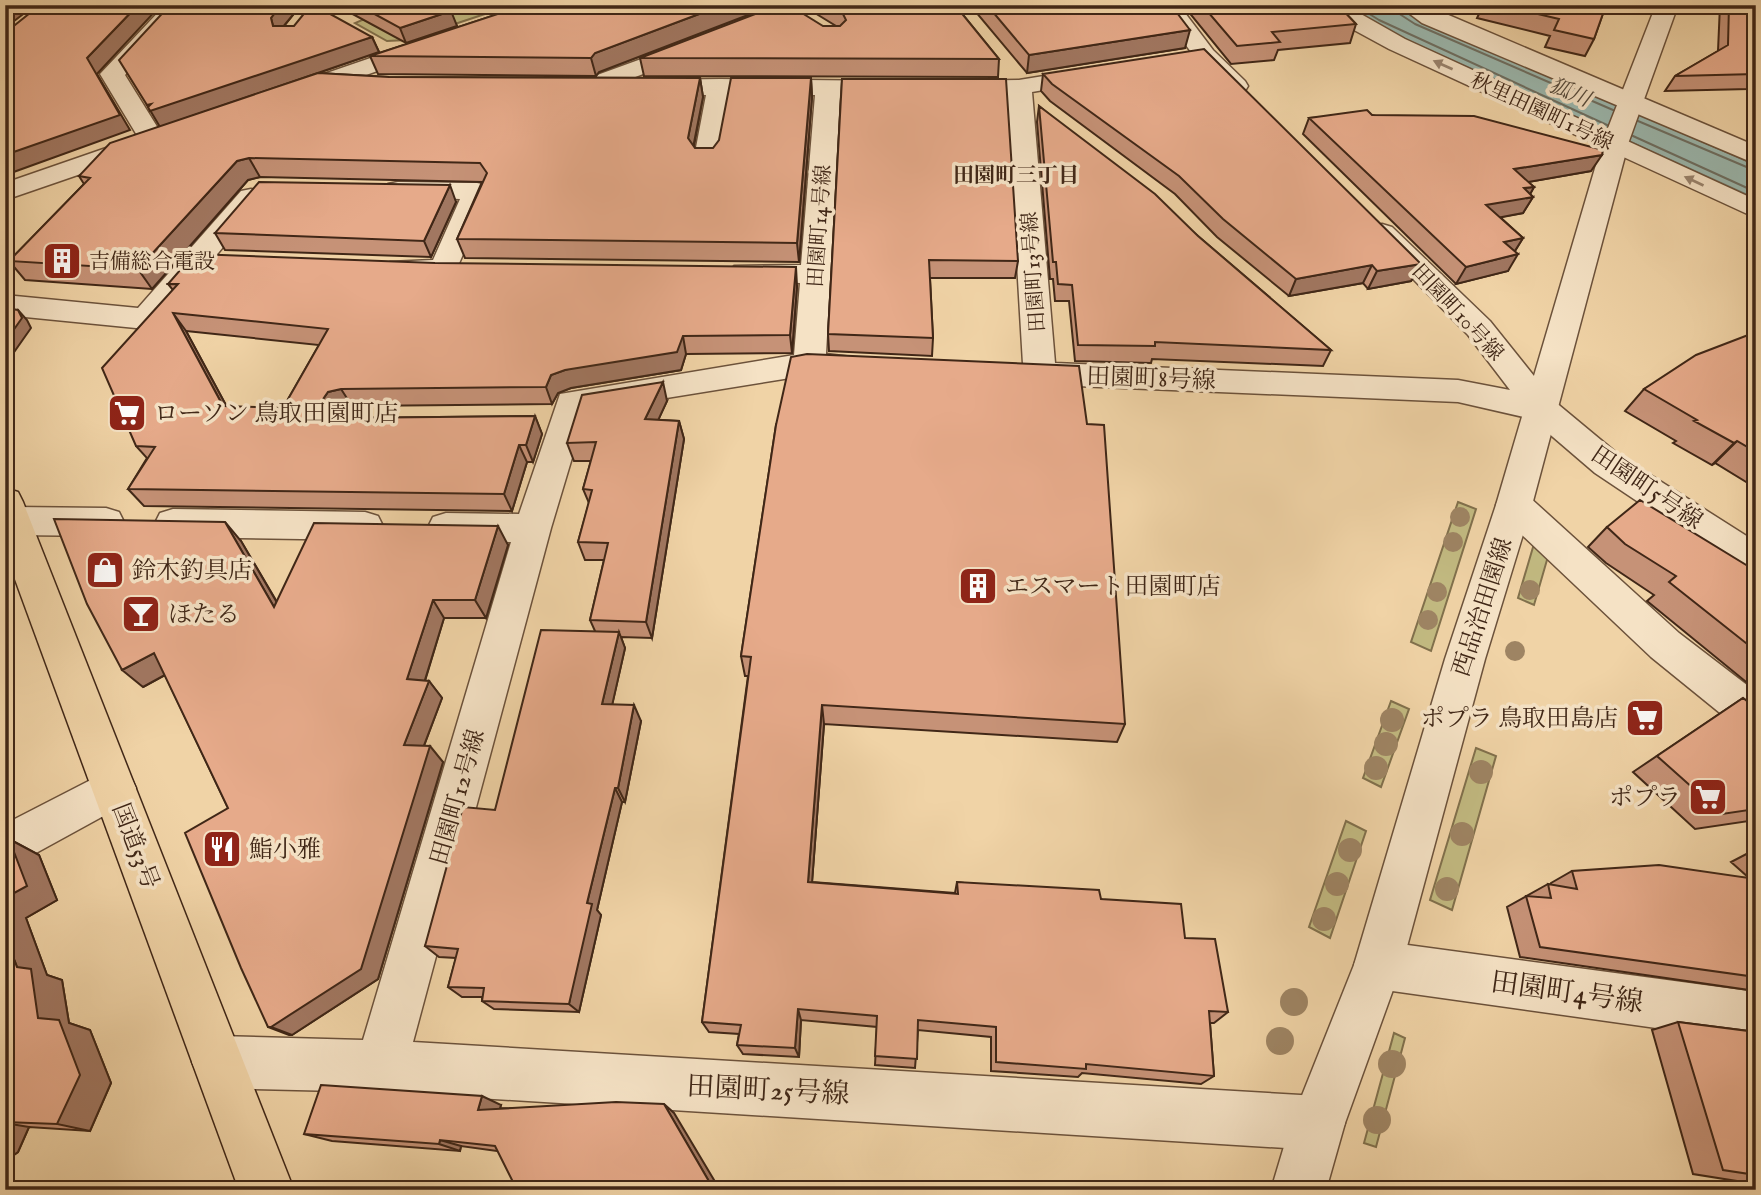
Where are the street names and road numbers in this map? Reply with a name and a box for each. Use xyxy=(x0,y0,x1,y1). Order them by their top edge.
street label: 秋里田園町1号線 xyxy=(1465,67,1617,157)
street label: 田園町14号線 xyxy=(803,164,838,288)
street label: 田園町13号線 xyxy=(1017,211,1052,333)
street label: 田園町10号線 xyxy=(1405,259,1509,367)
street label: 田園町8号線 xyxy=(1086,362,1216,397)
street label: 田園町5号線 xyxy=(1584,439,1708,537)
street label: 西品治田園線 xyxy=(1446,534,1520,681)
street label: 田園町12号線 xyxy=(424,726,493,869)
street label: 国道53号 xyxy=(104,799,165,894)
street label: 田園町4号線 xyxy=(1488,965,1645,1022)
street label: 田園町25号線 xyxy=(685,1070,850,1113)

